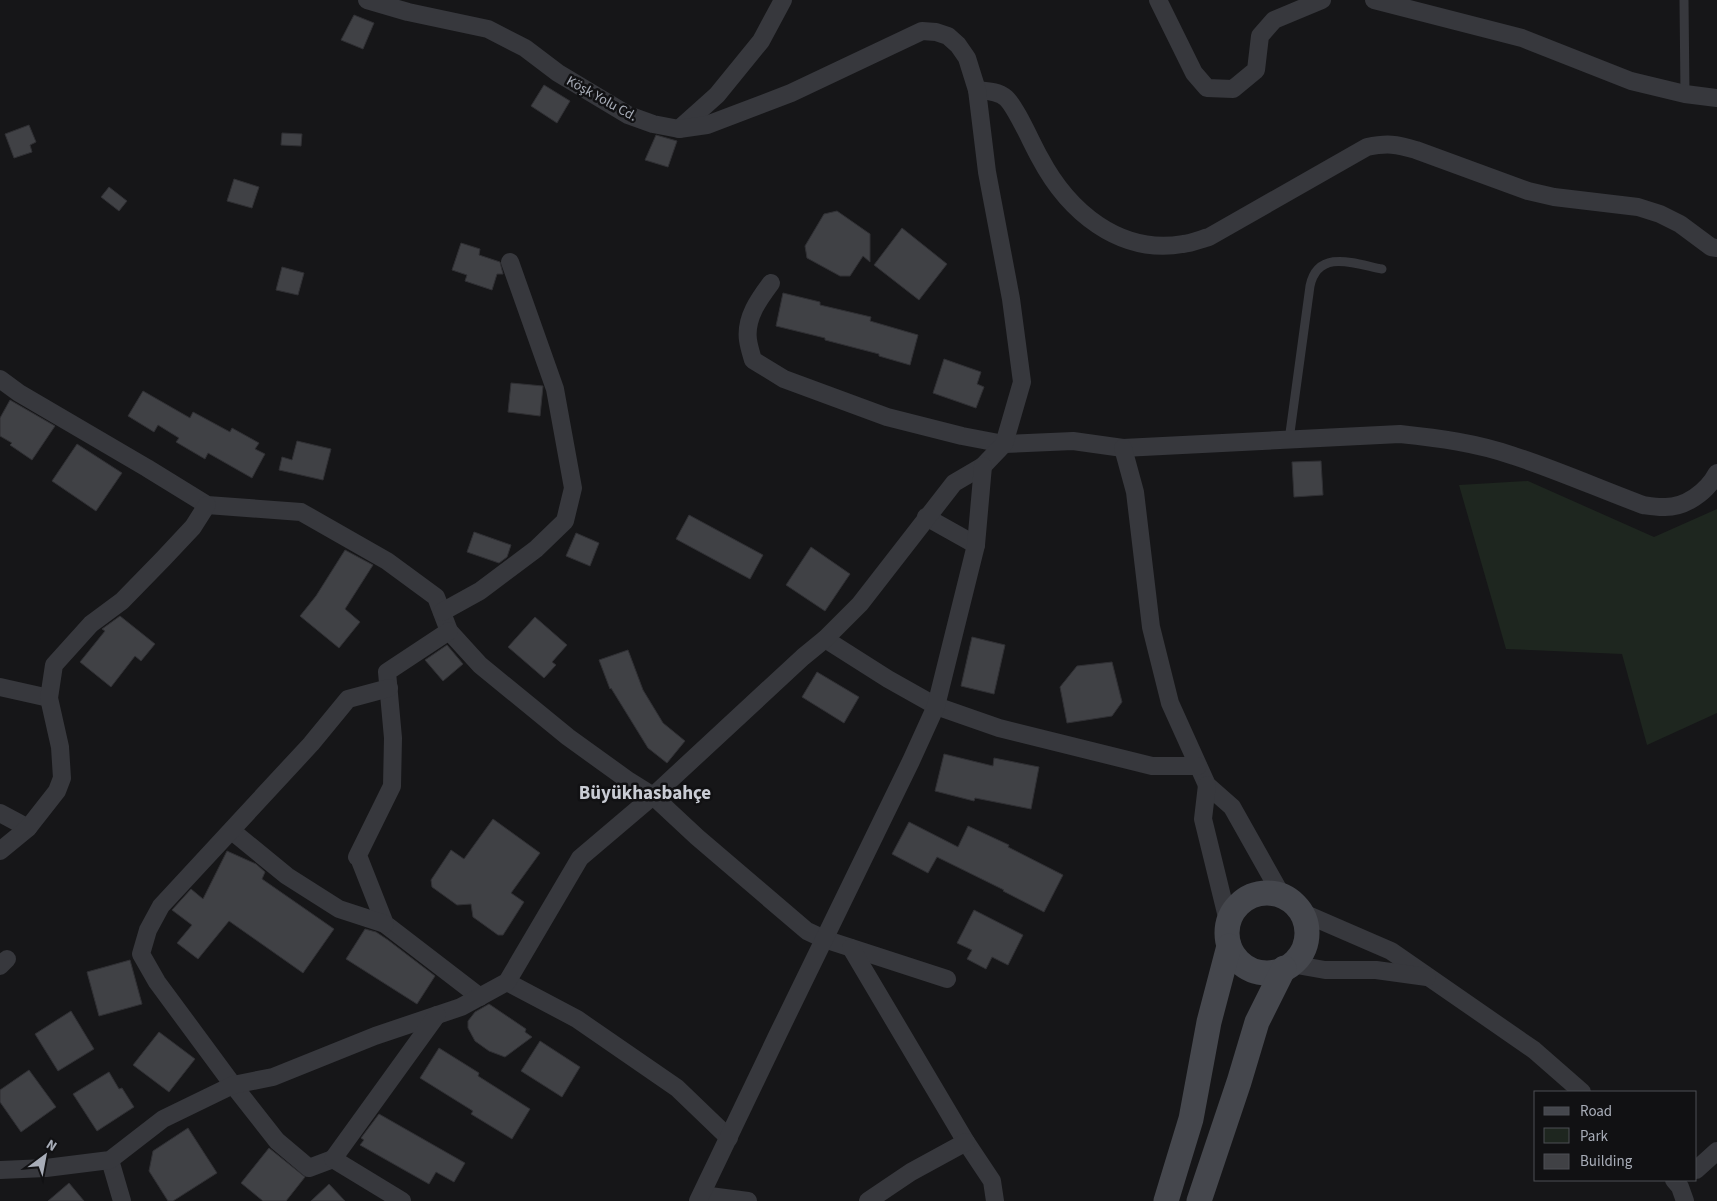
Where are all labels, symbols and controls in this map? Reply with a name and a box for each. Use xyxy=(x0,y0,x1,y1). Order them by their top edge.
street label: Köşk Yolu Cd. xyxy=(563,71,641,127)
district label: Büyükhasbahçe xyxy=(579,780,711,807)
legend xyxy=(1534,1091,1697,1181)
text: Road xyxy=(1580,1101,1612,1122)
text: Park xyxy=(1580,1126,1609,1147)
north arrow xyxy=(20,1131,70,1181)
text: N xyxy=(42,1135,61,1157)
text: Building xyxy=(1580,1151,1633,1172)

